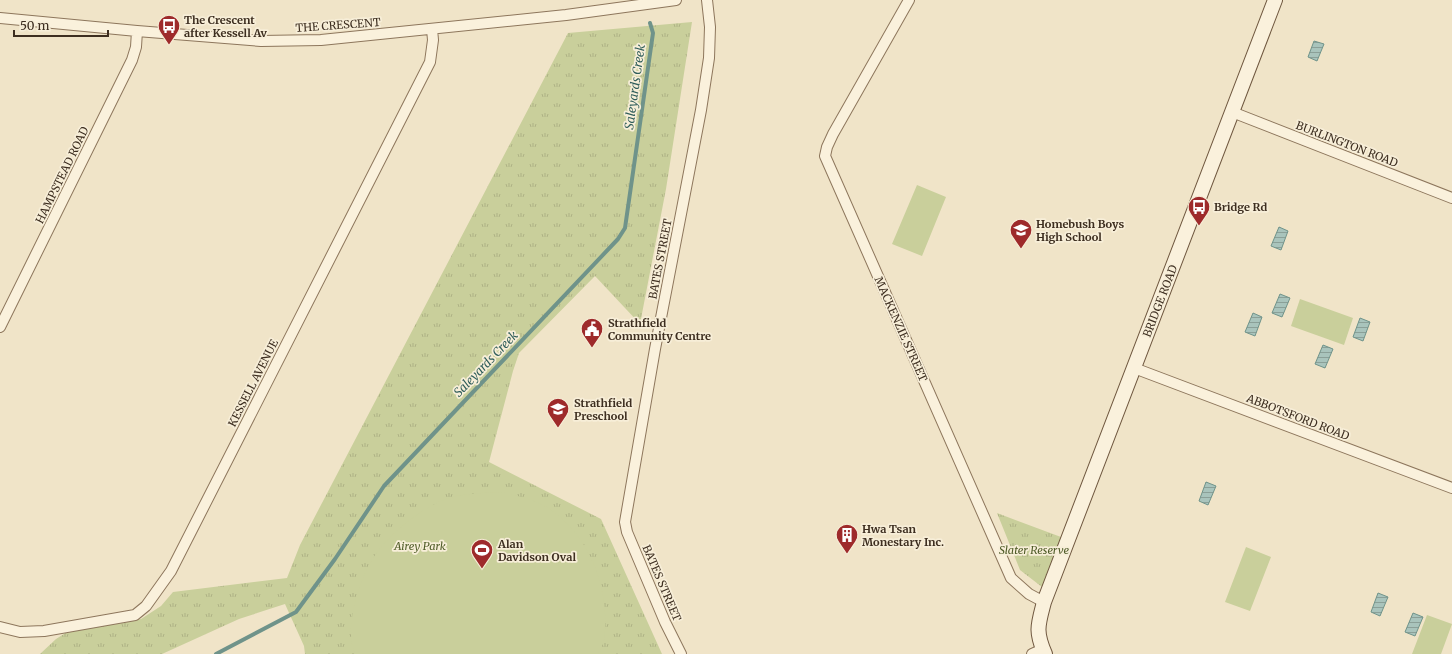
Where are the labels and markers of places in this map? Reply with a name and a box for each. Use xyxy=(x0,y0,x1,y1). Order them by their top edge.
bus stop icon: The Crescent after Kessell Av xyxy=(156,13,182,46)
place label: The Crescent after Kessell Av xyxy=(184,13,268,40)
bus stop icon: Bridge Rd xyxy=(1186,194,1212,227)
place label: Bridge Rd xyxy=(1214,200,1267,214)
school or university icon: Homebush Boys High School xyxy=(1008,217,1034,250)
place label: Homebush Boys High School xyxy=(1036,217,1124,244)
public building icon: Strathfield Community Centre xyxy=(579,316,605,349)
place label: Strathfield Community Centre xyxy=(608,316,711,343)
school or university icon: Strathfield Preschool xyxy=(545,396,571,429)
place label: Strathfield Preschool xyxy=(574,396,632,423)
building icon: Hwa Tsan Monestary Inc. xyxy=(834,522,860,555)
place label: Hwa Tsan Monestary Inc. xyxy=(862,522,944,549)
sports icon: Alan Davidson Oval xyxy=(469,537,495,570)
place label: Alan Davidson Oval xyxy=(497,537,576,564)

